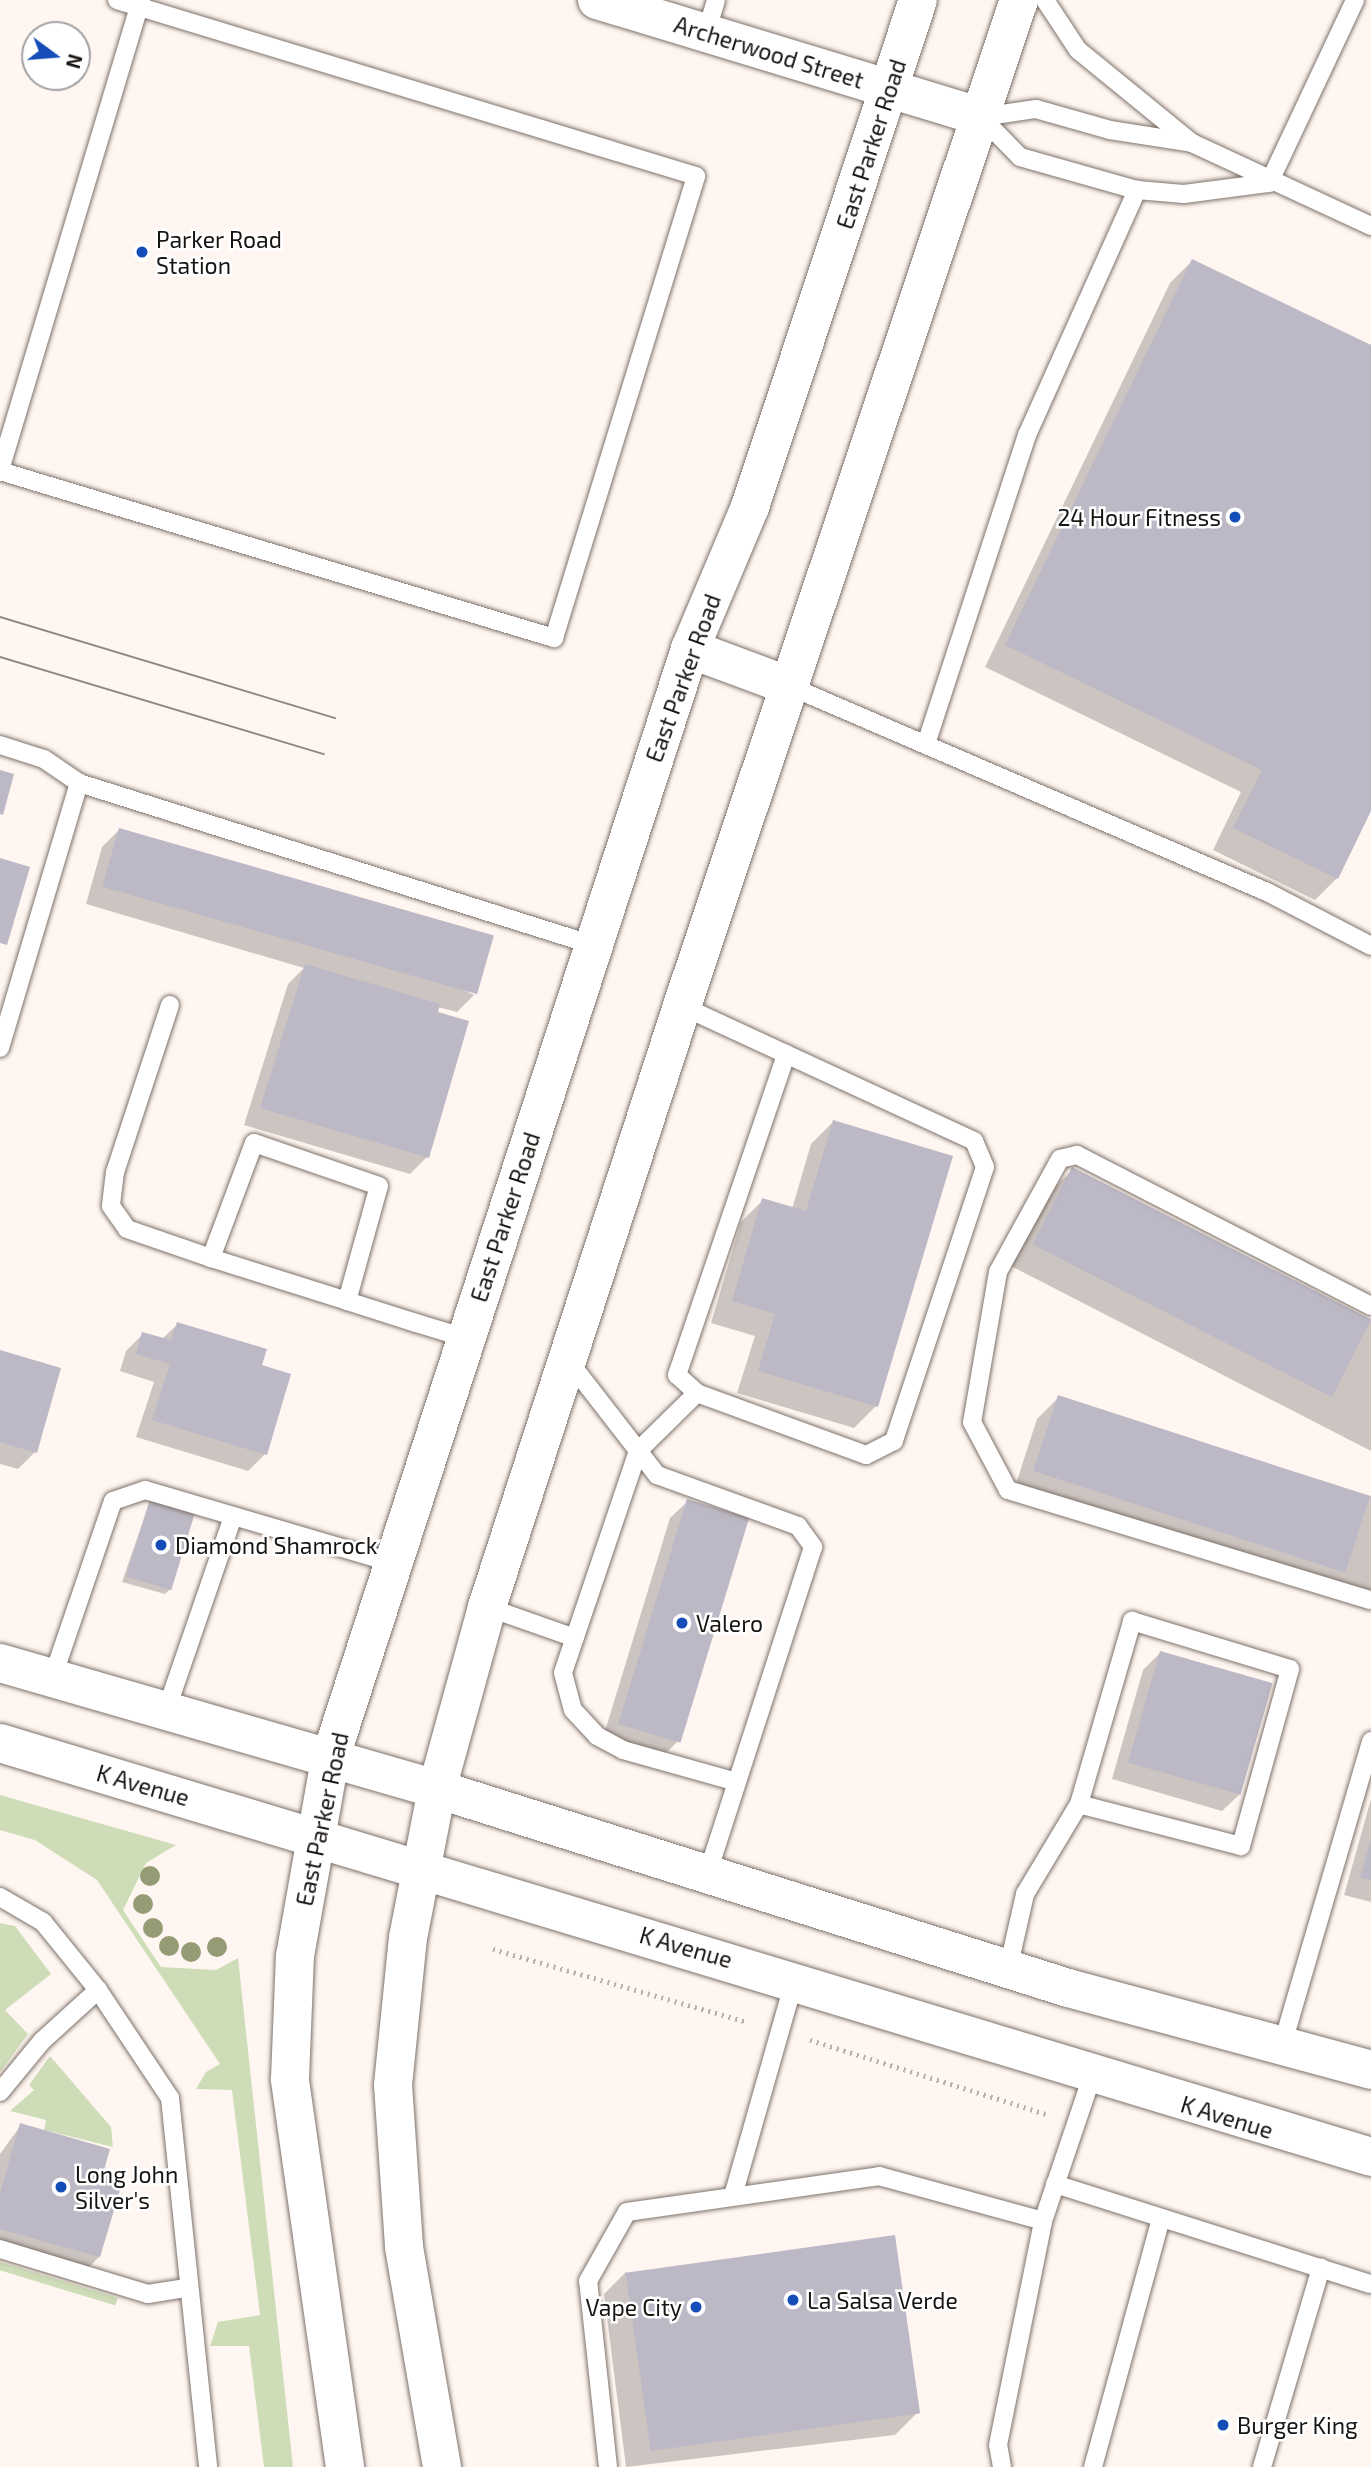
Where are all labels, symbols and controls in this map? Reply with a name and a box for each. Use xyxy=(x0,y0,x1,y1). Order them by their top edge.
street label: Archerwood Street xyxy=(671,10,867,94)
north arrow xyxy=(21,21,91,91)
text: N xyxy=(62,52,88,71)
street label: East Parker Road xyxy=(830,55,912,233)
place label: Parker Road Station xyxy=(156,225,282,279)
marker: Parker Road Station xyxy=(134,244,150,260)
place label: 24 Hour Fitness xyxy=(1057,503,1221,531)
marker: 24 Hour Fitness xyxy=(1227,509,1243,525)
street label: East Parker Road xyxy=(640,590,726,766)
street label: East Parker Road xyxy=(464,1128,546,1306)
place label: Diamond Shamrock xyxy=(175,1531,377,1559)
marker: Diamond Shamrock xyxy=(153,1537,169,1553)
place label: Valero xyxy=(696,1609,763,1637)
marker: Valero xyxy=(674,1615,690,1631)
street label: East Parker Road xyxy=(290,1729,354,1909)
street label: K Avenue xyxy=(93,1759,193,1811)
street label: K Avenue xyxy=(636,1921,736,1973)
street label: K Avenue xyxy=(1177,2090,1277,2144)
place label: Long John Silver's xyxy=(75,2160,179,2214)
marker: Long John Silver's xyxy=(53,2179,69,2195)
place label: La Salsa Verde xyxy=(807,2286,958,2314)
marker: La Salsa Verde xyxy=(785,2292,801,2308)
place label: Vape City xyxy=(585,2293,682,2321)
marker: Vape City xyxy=(688,2299,704,2315)
place label: Burger King xyxy=(1237,2411,1358,2439)
marker: Burger King xyxy=(1215,2417,1231,2433)

